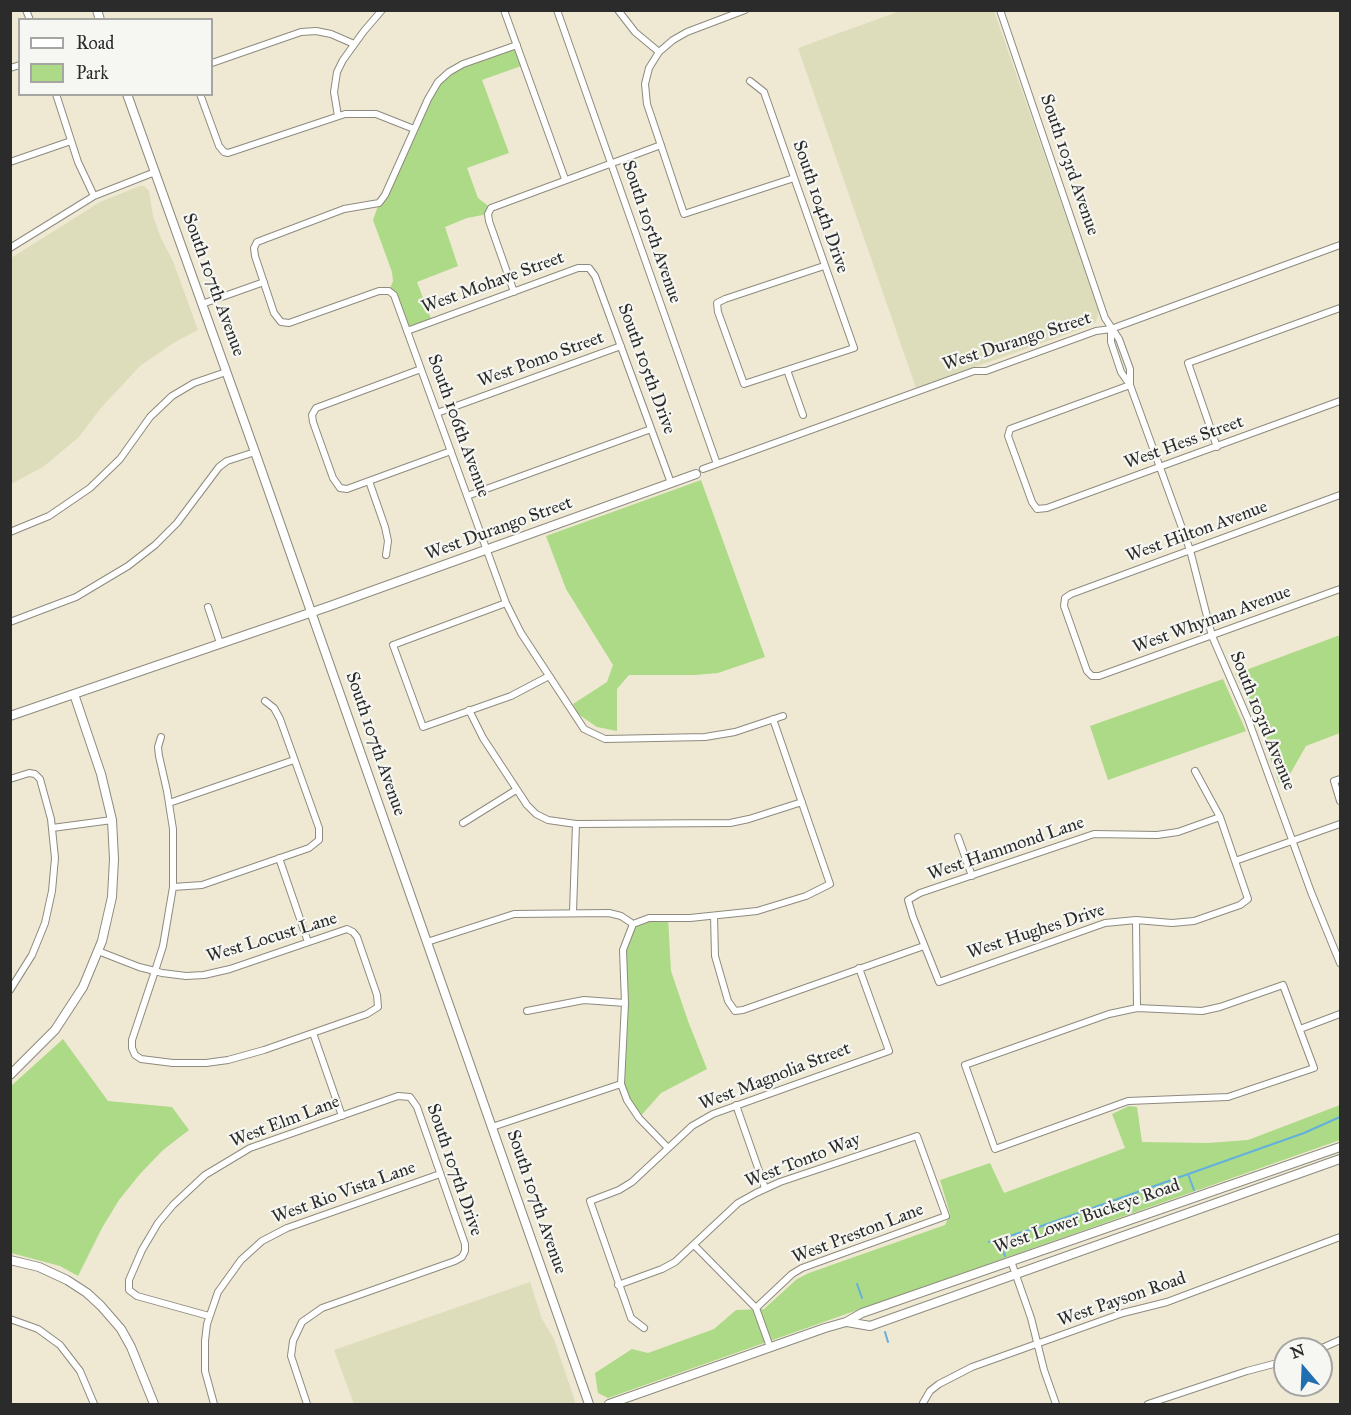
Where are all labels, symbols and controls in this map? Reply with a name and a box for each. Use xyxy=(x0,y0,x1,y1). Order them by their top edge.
legend xyxy=(18,18,213,96)
text: Road xyxy=(76,32,114,54)
text: Park xyxy=(76,62,109,84)
street label: South 103rd Avenue xyxy=(1035,92,1103,238)
street label: South 104th Drive xyxy=(787,138,853,276)
street label: South 105th Avenue xyxy=(616,158,686,306)
street label: South 107th Avenue xyxy=(177,210,249,360)
street label: West Mohave Street xyxy=(419,247,567,319)
street label: South 105th Drive xyxy=(612,301,680,437)
street label: West Durango Street xyxy=(940,308,1094,376)
street label: West Pomo Street xyxy=(475,327,607,393)
street label: South 106th Avenue xyxy=(422,352,494,500)
street label: West Hess Street xyxy=(1121,411,1247,475)
street label: West Durango Street xyxy=(423,492,575,566)
street label: West Hilton Avenue xyxy=(1123,496,1271,568)
street label: West Whyman Avenue xyxy=(1130,581,1294,659)
street label: South 103rd Avenue xyxy=(1224,648,1300,794)
street label: South 107th Avenue xyxy=(340,669,410,819)
street label: West Hammond Lane xyxy=(925,812,1087,886)
street label: West Hughes Drive xyxy=(964,900,1108,964)
street label: West Locust Lane xyxy=(204,908,340,968)
street label: West Magnolia Street xyxy=(696,1038,854,1116)
street label: West Elm Lane xyxy=(227,1091,343,1153)
street label: South 107th Drive xyxy=(421,1101,487,1239)
street label: South 107th Avenue xyxy=(501,1127,571,1277)
street label: West Tonto Way xyxy=(742,1129,864,1193)
street label: West Rio Vista Lane xyxy=(269,1157,419,1229)
street label: West Lower Buckeye Road xyxy=(991,1175,1183,1259)
street label: West Preston Lane xyxy=(789,1199,927,1269)
street label: West Payson Road xyxy=(1055,1268,1189,1332)
north arrow xyxy=(1273,1337,1333,1397)
text: N xyxy=(1288,1340,1307,1363)

